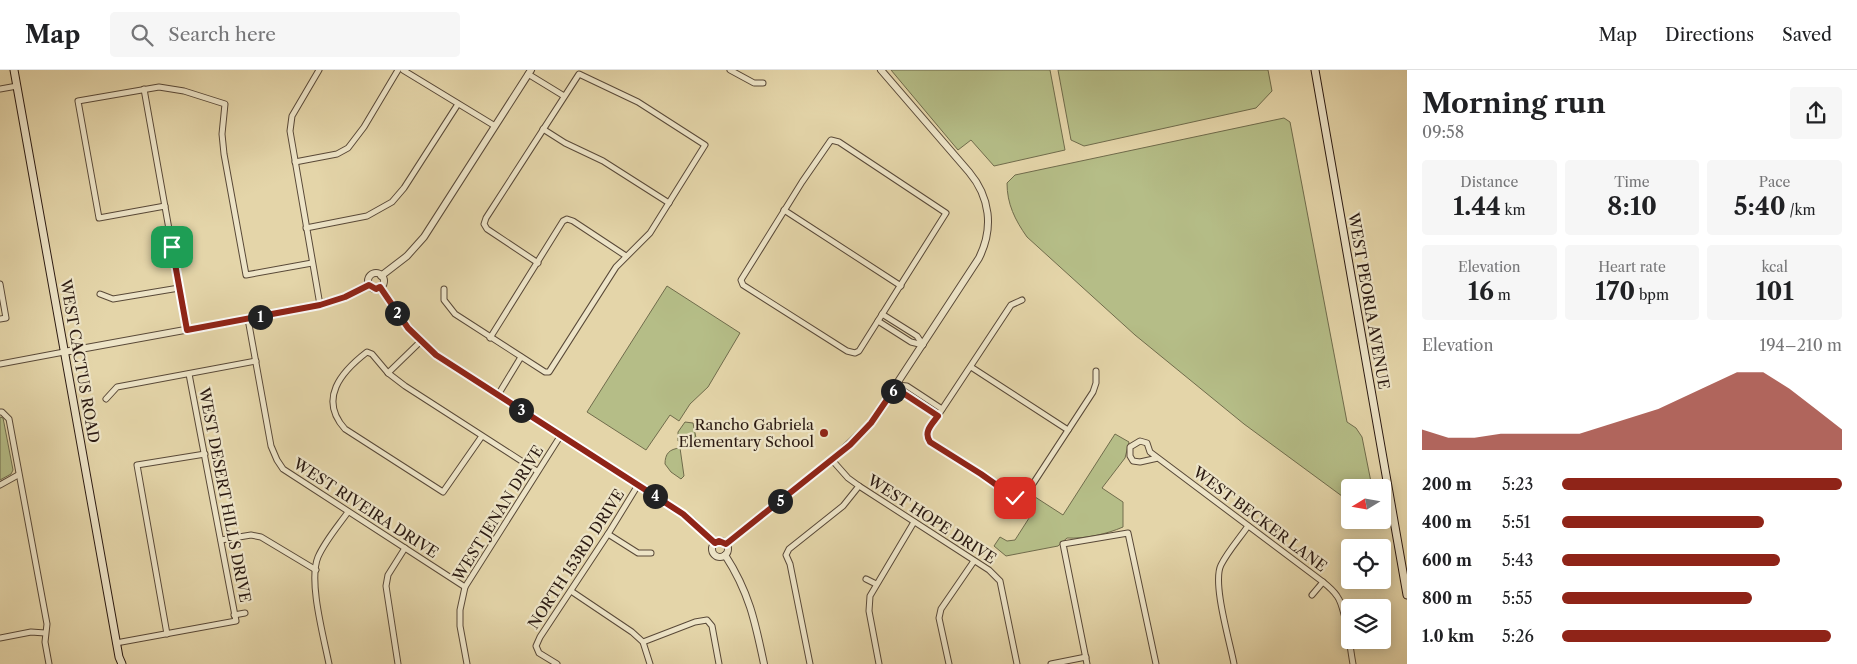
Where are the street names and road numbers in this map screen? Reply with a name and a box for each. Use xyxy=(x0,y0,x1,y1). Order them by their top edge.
street label: WEST PEORIA AVENUE xyxy=(1344,210,1394,391)
street label: WEST CACTUS ROAD xyxy=(56,277,104,444)
street label: WEST DESERT HILLS DRIVE xyxy=(195,385,255,604)
street label: WEST JENAN DRIVE xyxy=(448,442,547,585)
street label: WEST RIVEIRA DRIVE xyxy=(289,453,442,562)
street label: WEST BECKER LANE xyxy=(1188,462,1331,576)
street label: WEST HOPE DRIVE xyxy=(863,470,1000,568)
street label: NORTH 153RD DRIVE xyxy=(524,486,628,632)

